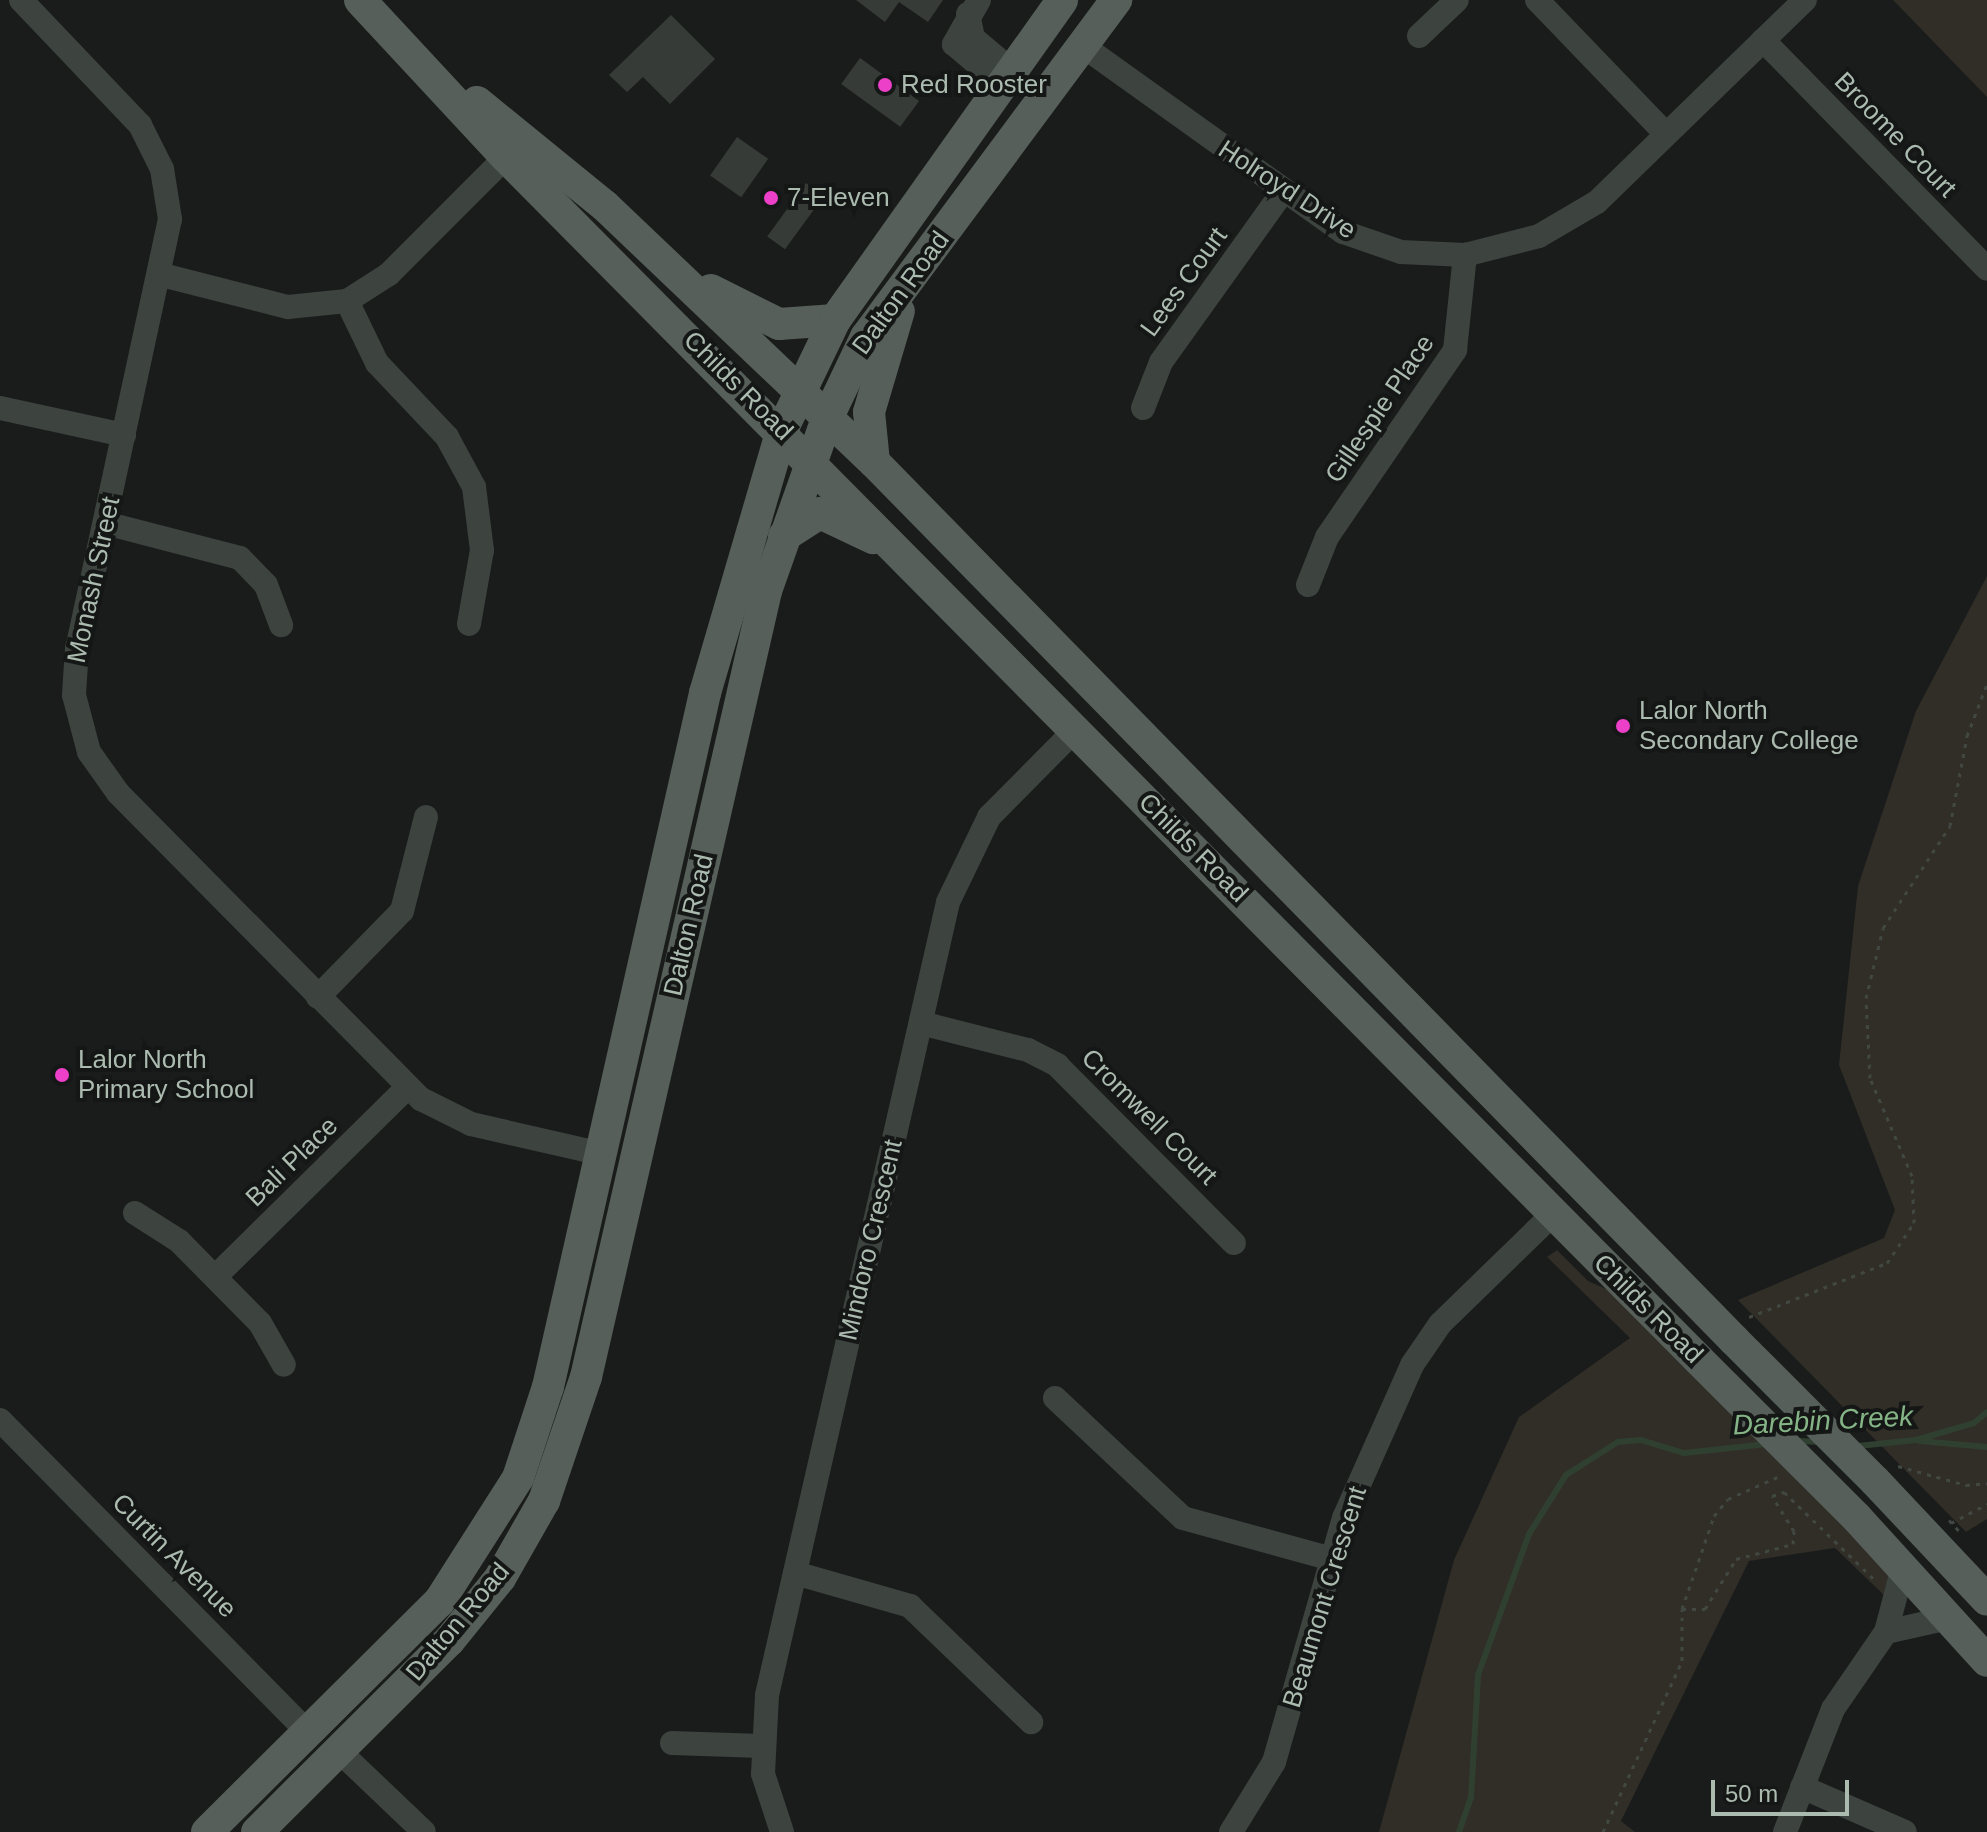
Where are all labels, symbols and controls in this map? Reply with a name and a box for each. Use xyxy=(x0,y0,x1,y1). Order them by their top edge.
street label: Broome Court xyxy=(1828,66,1962,204)
place label: Red Rooster xyxy=(901,69,1047,101)
marker: Red Rooster xyxy=(876,76,894,94)
street label: Holroyd Drive xyxy=(1212,134,1362,246)
place label: 7-Eleven xyxy=(787,182,890,214)
marker: 7-Eleven xyxy=(762,189,780,207)
street label: Lees Court xyxy=(1134,221,1234,343)
street label: Dalton Road xyxy=(846,225,956,361)
street label: Childs Road xyxy=(677,325,799,447)
street label: Gillespie Place xyxy=(1319,329,1441,489)
street label: Monash Street xyxy=(61,494,127,666)
place label: Lalor North Secondary College xyxy=(1639,695,1859,756)
marker: Lalor North Secondary College xyxy=(1614,717,1632,735)
street label: Childs Road xyxy=(1132,787,1254,909)
street label: Dalton Road xyxy=(658,851,720,999)
street label: Cromwell Court xyxy=(1075,1043,1223,1191)
place label: Lalor North Primary School xyxy=(78,1044,254,1106)
marker: Lalor North Primary School xyxy=(53,1066,71,1084)
street label: Bali Place xyxy=(240,1111,344,1213)
street label: Mindoro Crescent xyxy=(833,1137,909,1343)
street label: Childs Road xyxy=(1587,1248,1709,1370)
water label: Darebin Creek xyxy=(1732,1399,1914,1443)
street label: Beaumont Crescent xyxy=(1276,1483,1374,1711)
street label: Curtin Avenue xyxy=(105,1487,243,1625)
street label: Dalton Road xyxy=(400,1557,516,1687)
scale bar xyxy=(1715,1764,1853,1814)
text: 50 m xyxy=(1725,1780,1778,1807)

